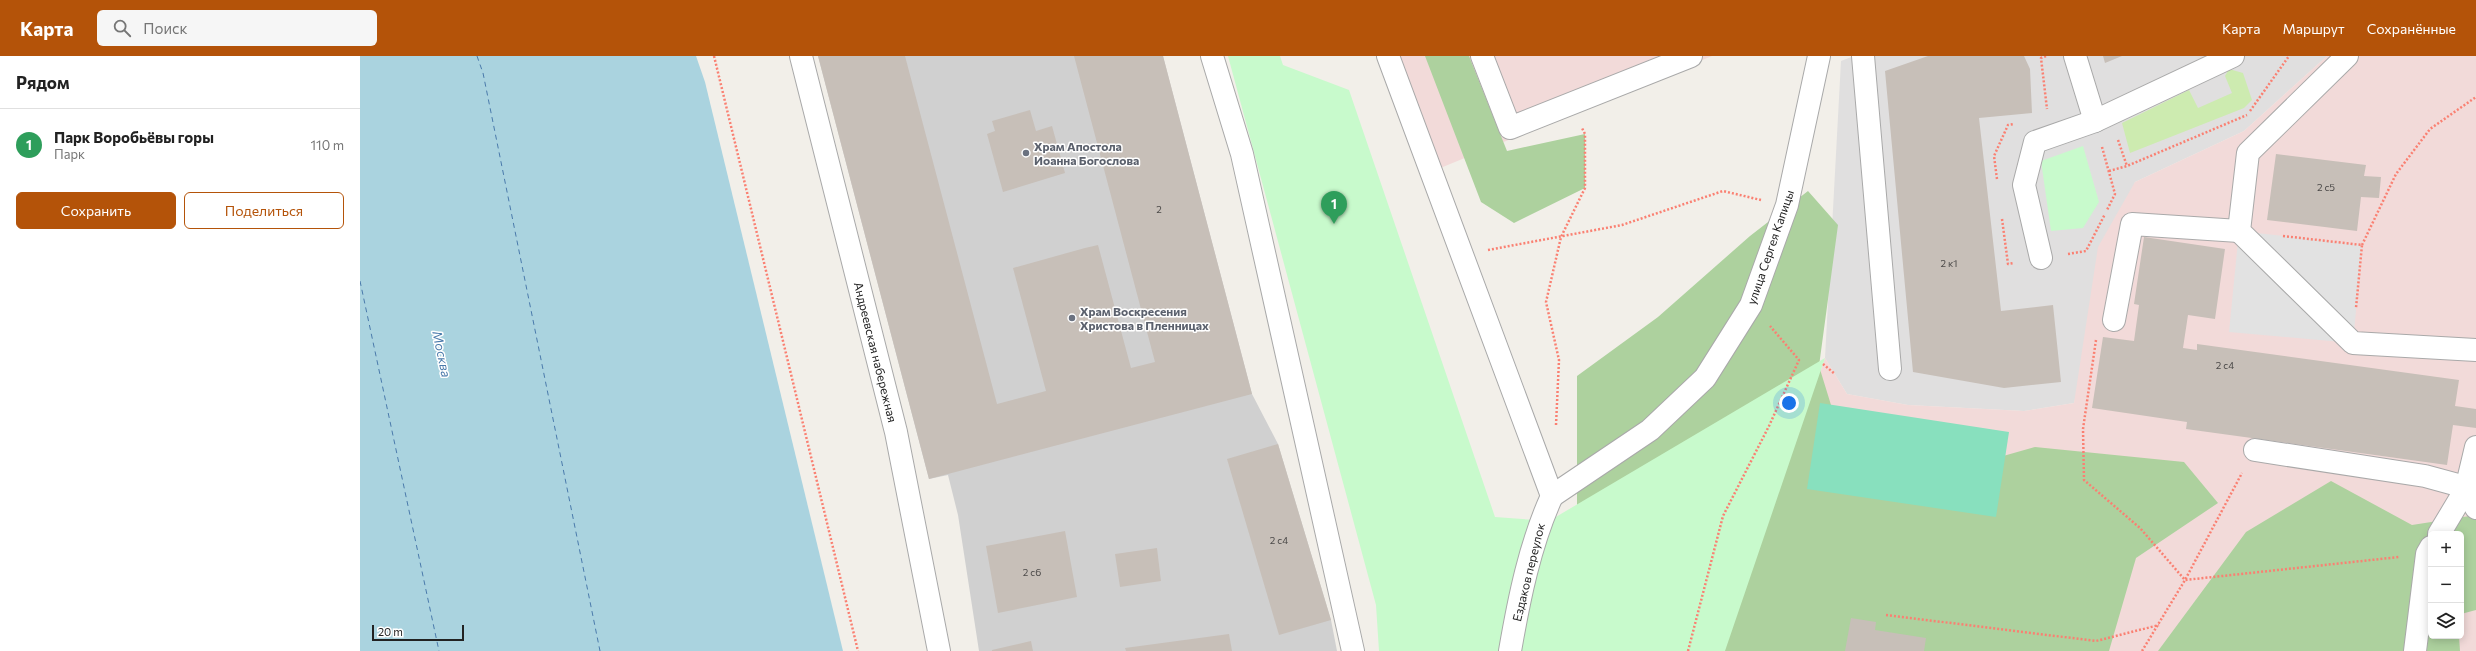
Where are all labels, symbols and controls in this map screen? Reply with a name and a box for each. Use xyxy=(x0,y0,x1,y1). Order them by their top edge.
search box xyxy=(97,10,377,46)
text: Карта xyxy=(20,17,73,40)
icon: search xyxy=(111,17,133,39)
text: Поиск xyxy=(143,19,188,37)
text: Карта xyxy=(2222,20,2260,37)
text: Маршрут xyxy=(2282,20,2345,37)
text: Сохранённые xyxy=(2367,20,2456,37)
text: Рядом xyxy=(16,72,70,93)
text: Парк Воробьёвы горы xyxy=(54,128,214,146)
text: 1 xyxy=(26,137,32,153)
text: 110 m xyxy=(311,137,344,153)
place label: Храм Апостола Иоанна Богослова xyxy=(1034,139,1139,167)
text: Парк xyxy=(54,146,85,162)
marker: Храм Апостола Иоанна Богослова xyxy=(1021,148,1031,158)
house number: 2 с5 xyxy=(2317,181,2335,193)
street label: улица Сергея Капицы xyxy=(1744,188,1796,306)
pin: 1 xyxy=(1321,191,1347,224)
button: Сохранить xyxy=(16,192,176,229)
button: Поделиться xyxy=(184,192,344,229)
house number: 2 xyxy=(1156,203,1162,215)
house number: 2 к1 xyxy=(1940,257,1958,269)
street label: Андреевская набережная xyxy=(852,280,900,424)
place label: Храм Воскресения Христова в Пленницах xyxy=(1080,304,1209,332)
marker: Храм Воскресения Христова в Пленницах xyxy=(1067,313,1077,323)
water label: Москва xyxy=(429,329,455,379)
house number: 2 с4 xyxy=(2216,359,2234,371)
your location xyxy=(1779,393,1799,413)
street label: Ездаков переулок xyxy=(1509,521,1547,623)
map controls xyxy=(2428,531,2464,639)
button: + xyxy=(2428,531,2464,567)
house number: 2 с4 xyxy=(1270,534,1288,546)
house number: 2 с6 xyxy=(1023,566,1041,578)
button: − xyxy=(2428,567,2464,603)
button: layers xyxy=(2428,603,2464,639)
scale bar xyxy=(372,623,464,642)
text: 20 m xyxy=(378,625,403,638)

